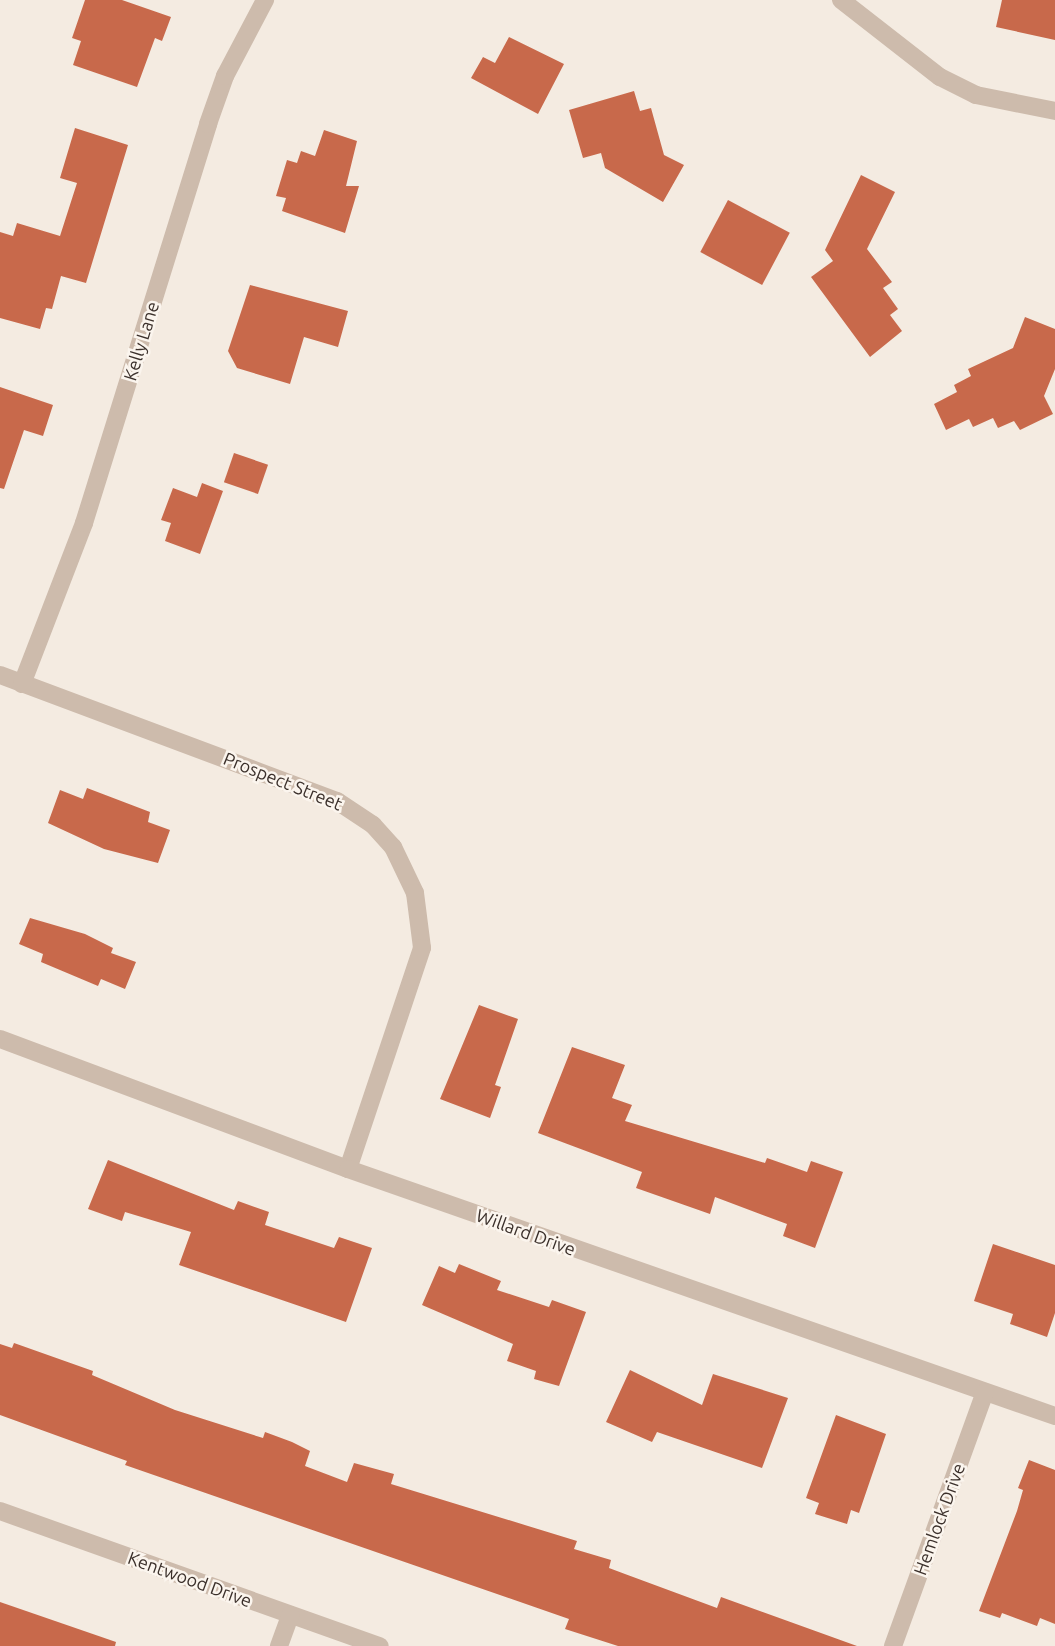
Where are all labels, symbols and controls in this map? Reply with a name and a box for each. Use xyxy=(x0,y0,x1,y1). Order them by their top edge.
street label: Kelly Lane xyxy=(119,299,163,383)
street label: Prospect Street xyxy=(220,747,346,815)
street label: Willard Drive xyxy=(473,1204,579,1260)
street label: Hemlock Drive xyxy=(909,1460,969,1578)
street label: Kentwood Drive xyxy=(125,1547,255,1611)

